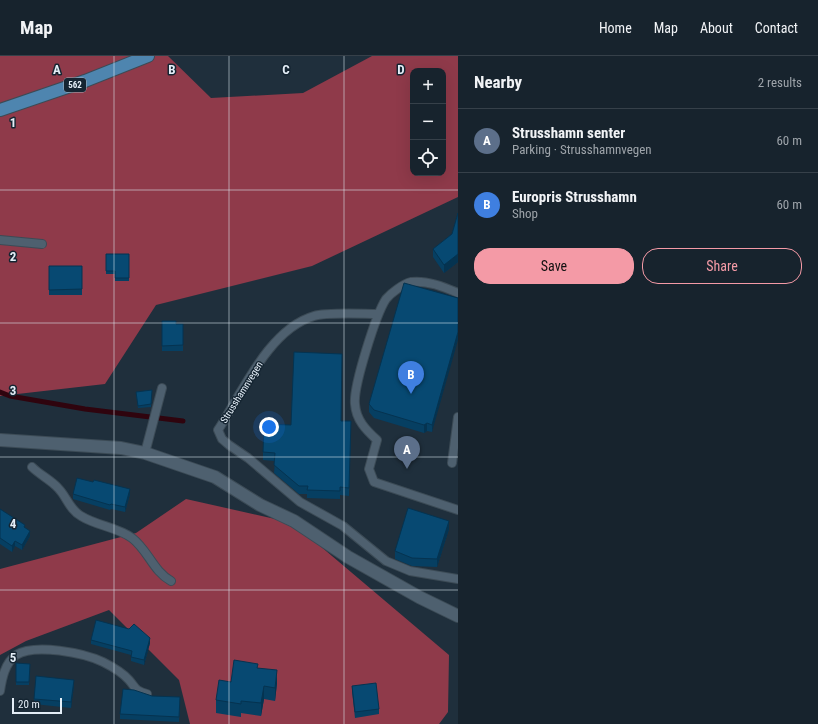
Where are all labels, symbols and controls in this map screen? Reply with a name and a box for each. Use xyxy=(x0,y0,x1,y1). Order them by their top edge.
text: Map xyxy=(20,16,53,39)
text: Home xyxy=(599,20,632,36)
text: Map xyxy=(654,20,678,36)
text: About xyxy=(700,20,733,36)
text: Contact xyxy=(755,20,798,36)
text: A xyxy=(53,62,61,77)
text: B xyxy=(168,62,176,77)
text: C xyxy=(282,62,290,77)
text: D xyxy=(397,62,405,77)
map controls xyxy=(410,68,446,176)
button: + xyxy=(410,68,446,104)
text: Nearby xyxy=(474,72,522,92)
text: 2 results xyxy=(758,75,802,90)
road number: 562 xyxy=(64,78,86,92)
button: − xyxy=(410,104,446,140)
text: 1 xyxy=(10,115,16,130)
text: Strusshamn senter xyxy=(512,124,625,142)
text: A xyxy=(483,133,491,148)
text: 60 m xyxy=(776,133,802,148)
button: locate xyxy=(410,140,446,176)
text: Parking · Strusshamnvegen xyxy=(512,142,652,157)
text: Europris Strusshamn xyxy=(512,188,637,206)
text: B xyxy=(483,197,491,212)
text: 60 m xyxy=(776,197,802,212)
text: Shop xyxy=(512,206,538,221)
button: Save xyxy=(474,248,634,284)
button: Share xyxy=(642,248,802,284)
text: 2 xyxy=(10,249,17,264)
street label: Strusshamnvegen xyxy=(218,359,265,425)
pin: B xyxy=(398,361,424,394)
text: 3 xyxy=(10,383,16,398)
your location xyxy=(259,417,279,437)
pin: A xyxy=(394,436,420,469)
text: 4 xyxy=(10,516,17,531)
text: 5 xyxy=(10,650,17,665)
scale bar xyxy=(12,696,62,715)
text: 20 m xyxy=(18,698,40,711)

